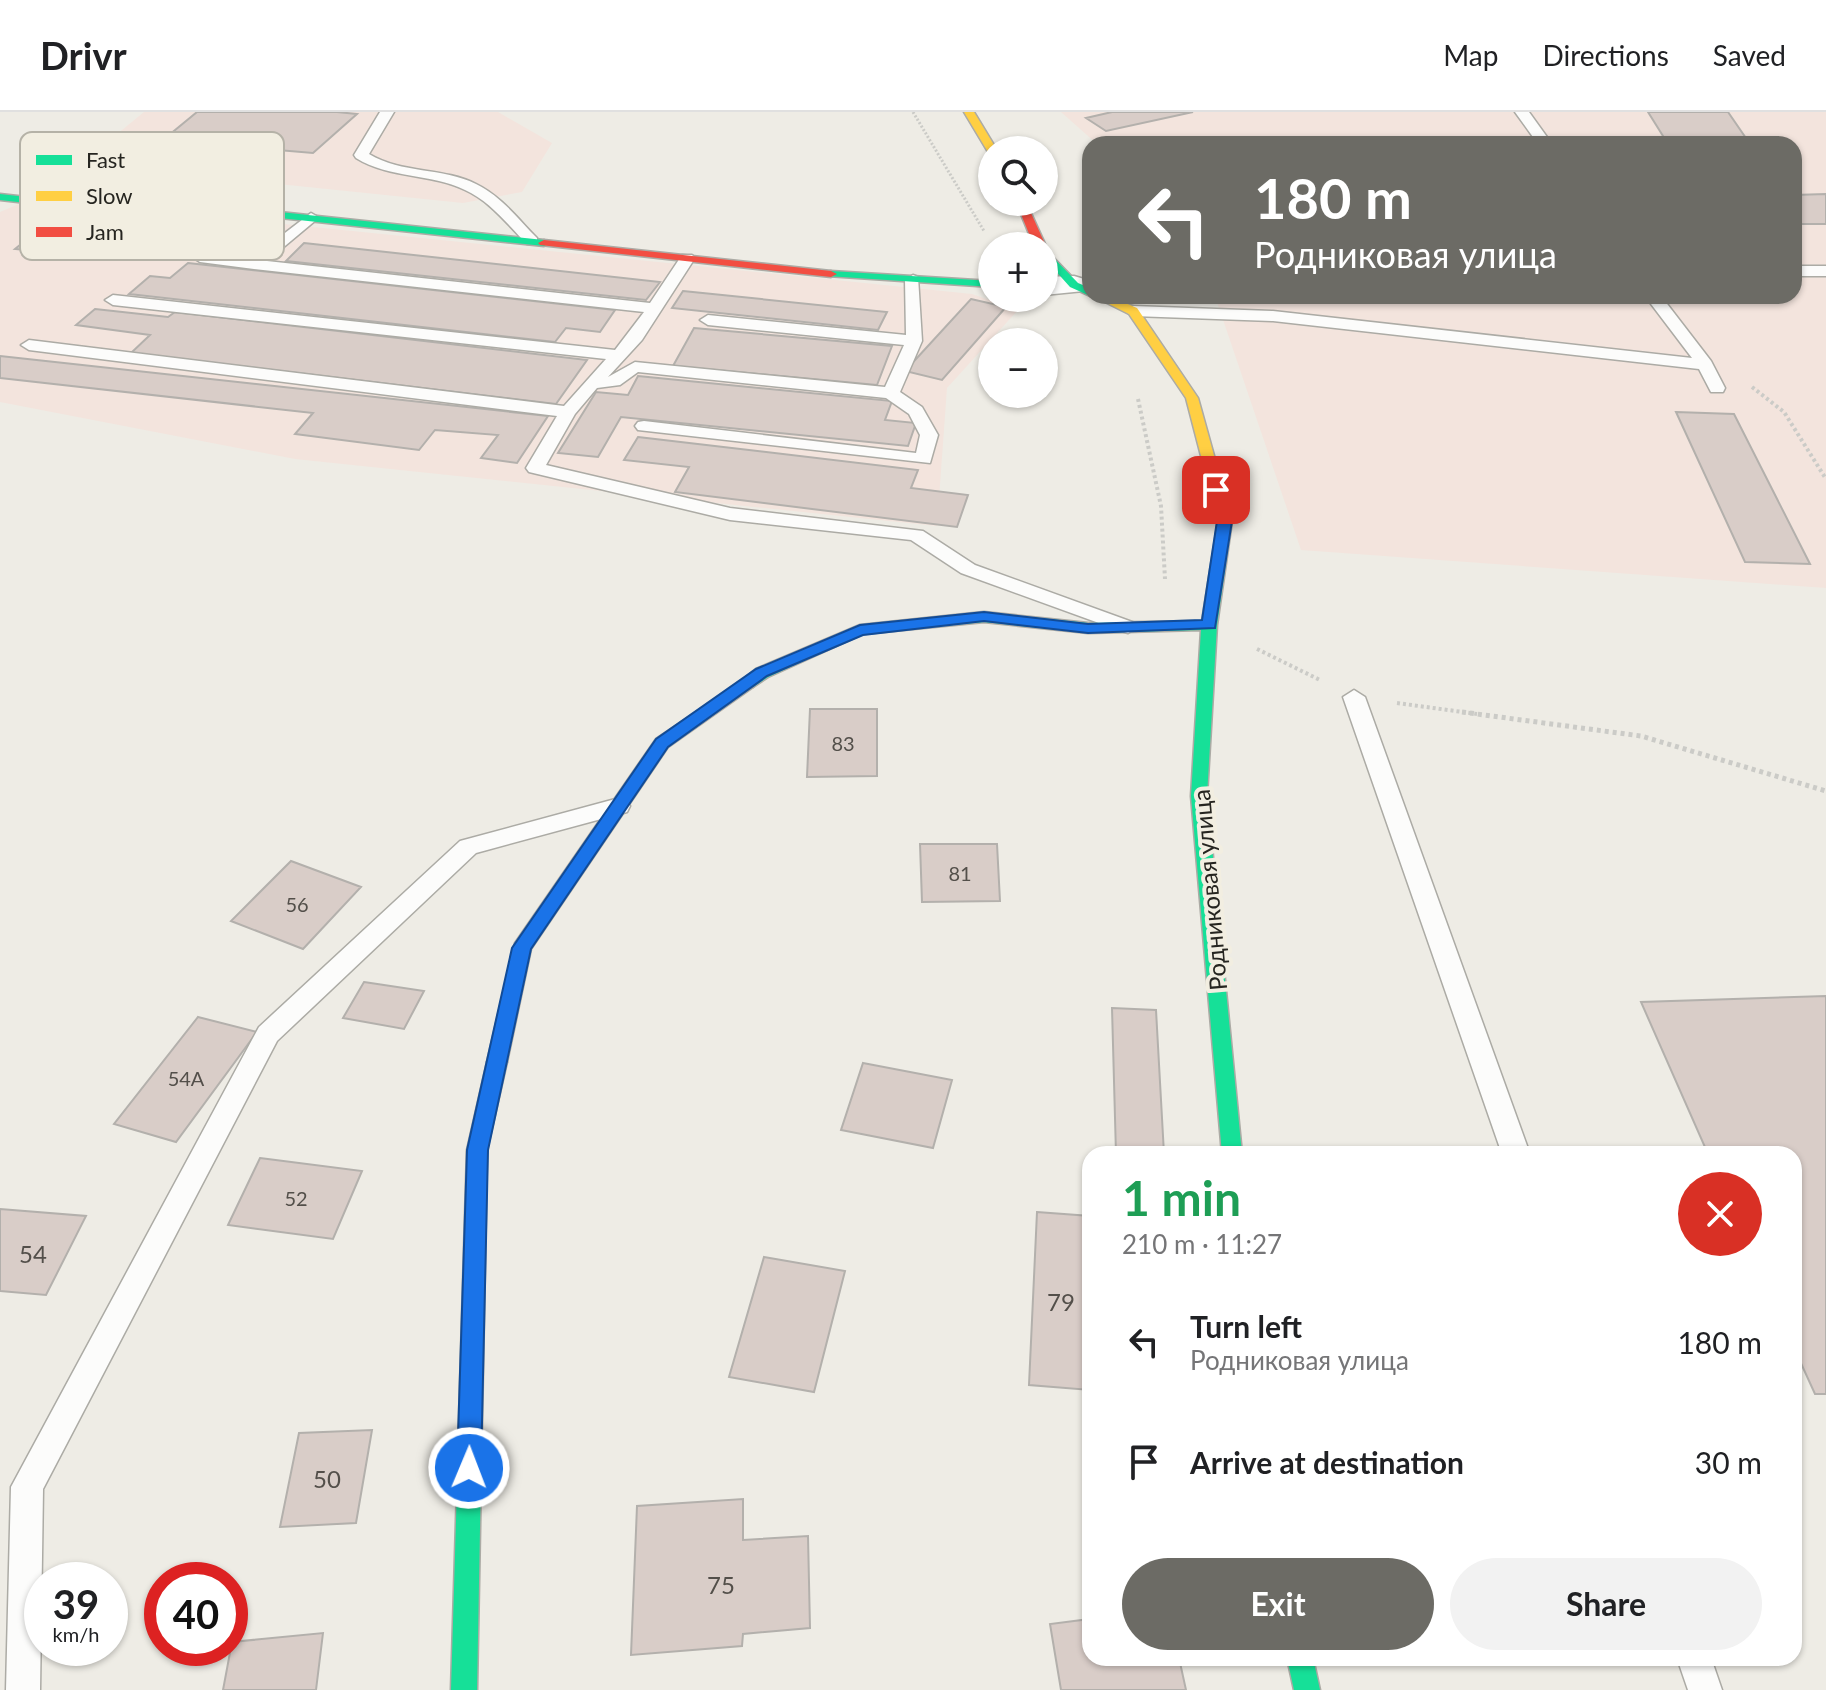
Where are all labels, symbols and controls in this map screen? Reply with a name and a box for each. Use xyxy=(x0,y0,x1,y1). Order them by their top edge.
text: Drivr xyxy=(40,32,127,78)
text: Map xyxy=(1443,38,1498,72)
text: Directions xyxy=(1542,38,1669,72)
text: Saved xyxy=(1713,38,1786,72)
legend xyxy=(20,132,284,260)
map controls xyxy=(978,136,1058,408)
button: search xyxy=(978,136,1058,216)
text: Fast xyxy=(86,146,125,173)
text: 180 m xyxy=(1254,164,1412,231)
icon: left xyxy=(1122,168,1226,272)
text: Slow xyxy=(86,182,133,209)
text: Jam xyxy=(86,218,124,245)
button: + xyxy=(978,232,1058,312)
text: Родниковая улица xyxy=(1254,232,1557,276)
button: − xyxy=(978,328,1058,408)
pin xyxy=(1182,456,1250,524)
icon: arrive xyxy=(1194,468,1238,512)
house number: 83 xyxy=(831,731,855,755)
street label: Родниковая улица xyxy=(1186,788,1232,992)
house number: 81 xyxy=(948,861,972,885)
house number: 56 xyxy=(285,892,309,916)
house number: 54А xyxy=(168,1066,205,1090)
text: 1 min xyxy=(1122,1169,1241,1226)
button: close xyxy=(1678,1172,1762,1256)
house number: 52 xyxy=(284,1186,308,1210)
text: 210 m · 11:27 xyxy=(1122,1228,1282,1260)
house number: 54 xyxy=(19,1239,47,1268)
house number: 79 xyxy=(1047,1287,1075,1316)
text: Turn left xyxy=(1190,1308,1302,1344)
icon: left xyxy=(1122,1320,1166,1364)
text: 180 m xyxy=(1677,1324,1762,1360)
text: Родниковая улица xyxy=(1190,1344,1409,1376)
position arrow xyxy=(427,1426,511,1510)
icon: arrive xyxy=(1122,1440,1166,1484)
text: Arrive at destination xyxy=(1190,1444,1464,1480)
text: 30 m xyxy=(1695,1444,1762,1480)
house number: 50 xyxy=(313,1464,341,1493)
button: Exit xyxy=(1122,1558,1434,1650)
button: Share xyxy=(1450,1558,1762,1650)
speed limit sign: 40 xyxy=(144,1562,248,1666)
house number: 75 xyxy=(707,1570,735,1599)
text: 39 xyxy=(53,1580,99,1628)
text: km/h xyxy=(53,1622,99,1646)

